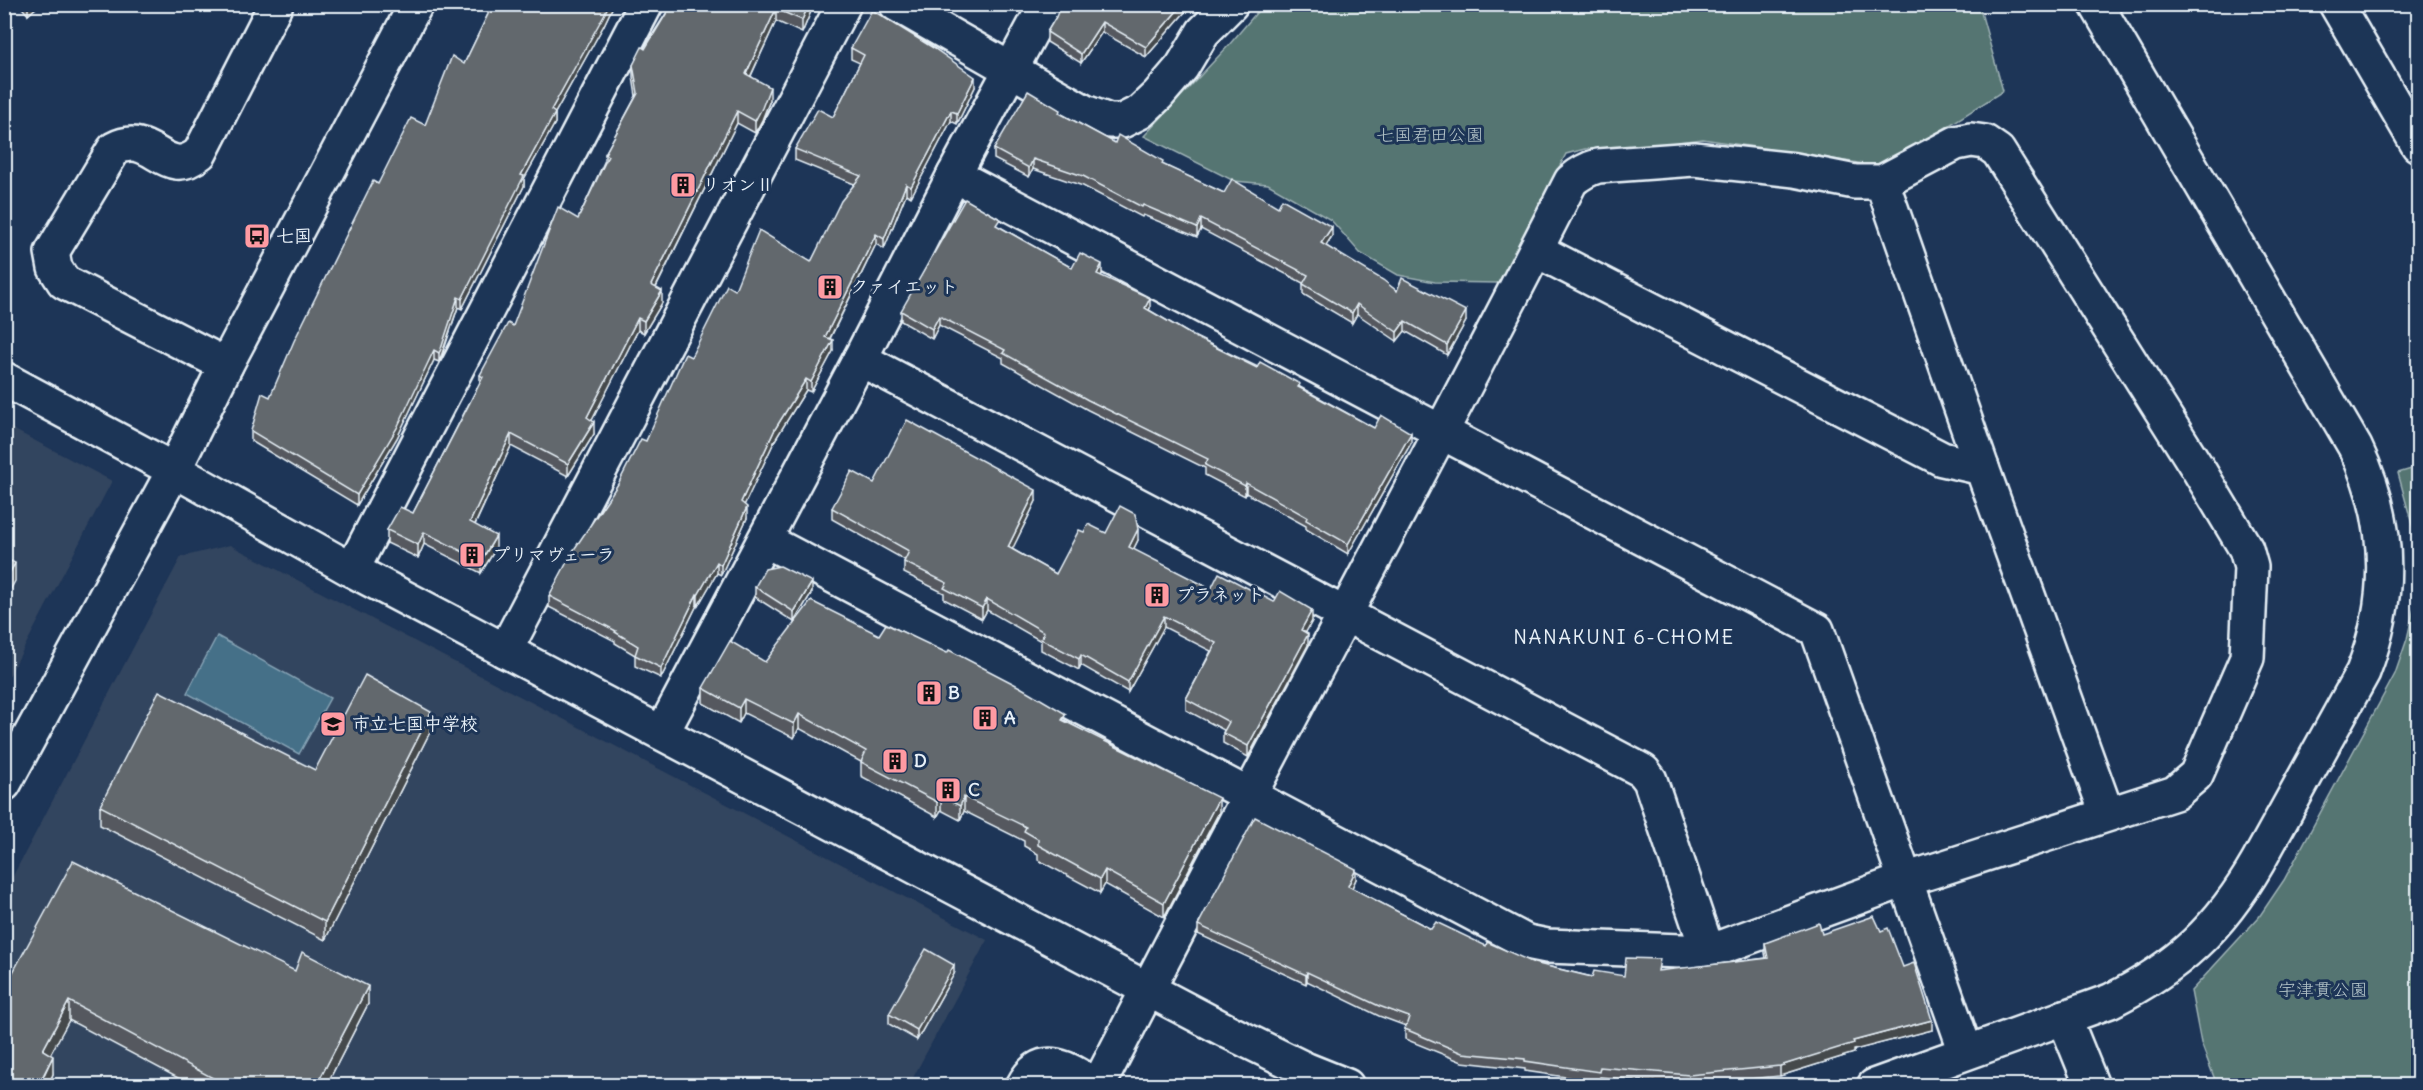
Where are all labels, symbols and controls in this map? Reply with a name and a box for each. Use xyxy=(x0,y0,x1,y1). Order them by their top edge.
park label: 七国君田公園 xyxy=(1376,123,1484,146)
building icon: リオンⅡ xyxy=(668,170,698,200)
place label: リオンⅡ xyxy=(702,173,774,196)
bus stop icon: 七国 xyxy=(242,221,272,251)
place label: 七国 xyxy=(276,224,312,247)
building icon: クァイエット xyxy=(815,272,845,302)
place label: クァイエット xyxy=(850,275,958,298)
building icon: プリマヴェーラ xyxy=(457,540,487,570)
place label: プリマヴェーラ xyxy=(492,543,615,566)
building icon: プラネット xyxy=(1142,580,1172,610)
place label: プラネット xyxy=(1176,583,1265,606)
district label: NANAKUNI 6-CHOME xyxy=(1513,624,1735,649)
building icon: B xyxy=(914,678,944,708)
place label: B xyxy=(948,681,960,704)
building icon: A xyxy=(970,703,1000,733)
place label: A xyxy=(1004,706,1016,729)
school or university icon: 市立七国中学校 xyxy=(318,709,348,739)
place label: 市立七国中学校 xyxy=(352,712,478,735)
building icon: D xyxy=(880,746,910,776)
place label: D xyxy=(914,749,927,772)
building icon: C xyxy=(933,775,963,805)
place label: C xyxy=(968,778,980,801)
park label: 宇津貫公園 xyxy=(2278,978,2368,1001)

